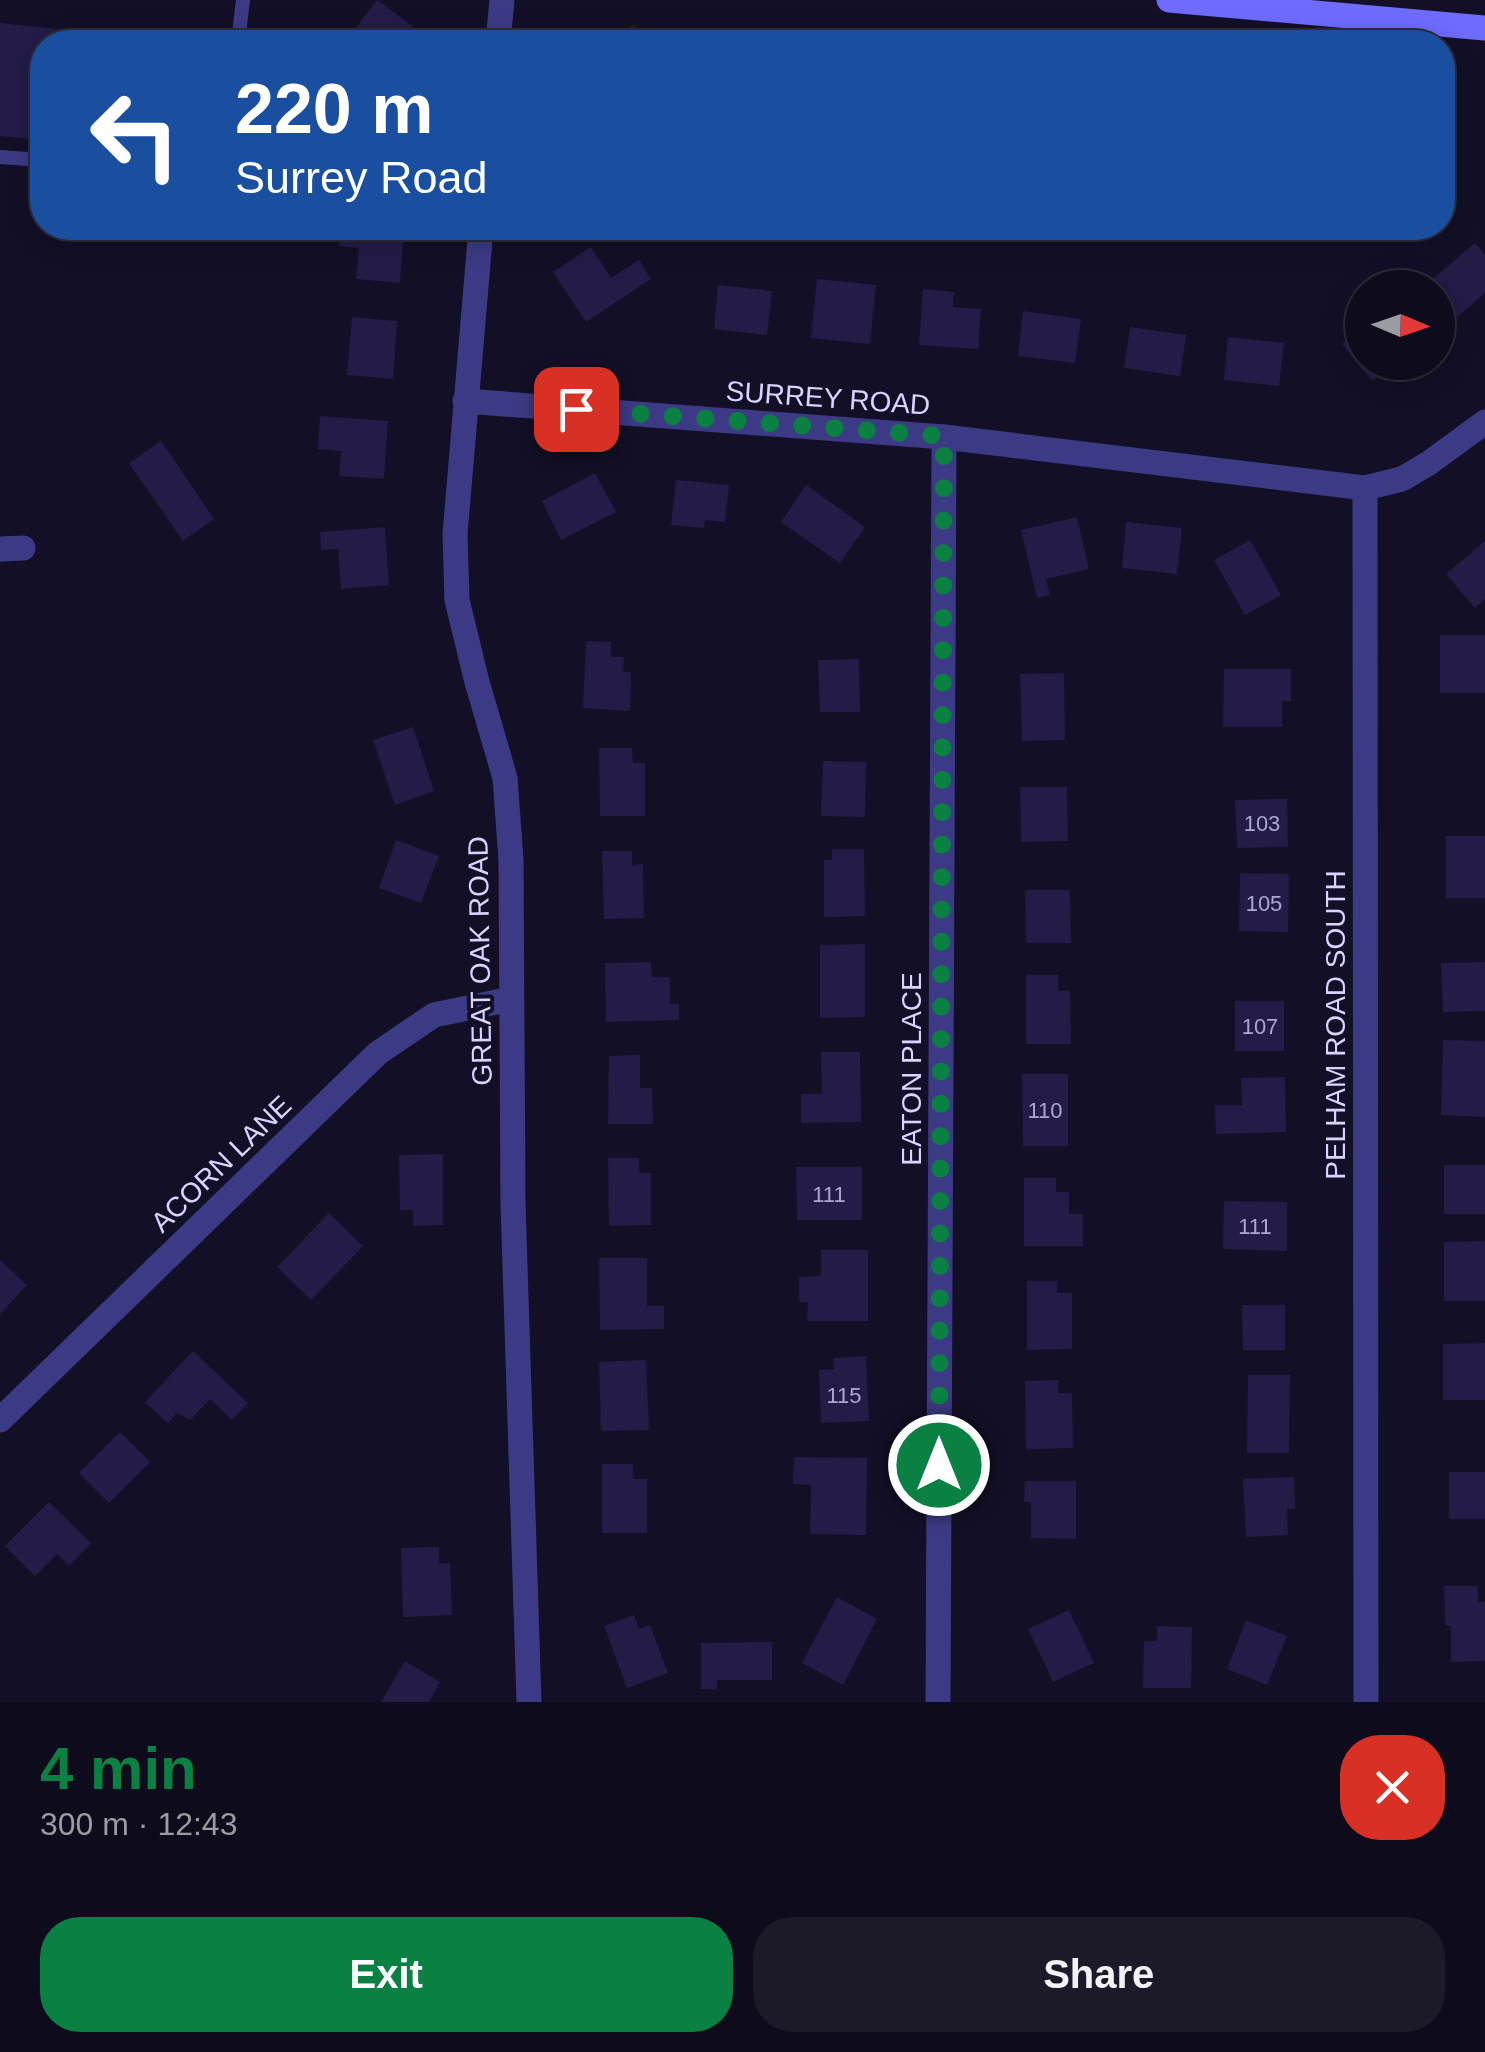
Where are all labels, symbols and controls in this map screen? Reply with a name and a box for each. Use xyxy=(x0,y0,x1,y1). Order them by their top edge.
icon: left xyxy=(70,70,200,200)
text: 220 m xyxy=(235,70,433,148)
text: Surrey Road xyxy=(235,152,488,203)
north arrow xyxy=(1345,270,1455,380)
map controls xyxy=(1345,270,1455,380)
pin xyxy=(534,367,619,452)
street label: SURREY ROAD xyxy=(725,375,931,421)
icon: arrive xyxy=(549,382,604,437)
house number: 103 xyxy=(1244,811,1280,836)
street label: GREAT OAK ROAD xyxy=(462,836,498,1086)
street label: PELHAM ROAD SOUTH xyxy=(1320,870,1351,1180)
house number: 105 xyxy=(1246,891,1282,916)
street label: EATON PLACE xyxy=(896,972,927,1166)
house number: 107 xyxy=(1242,1014,1278,1039)
street label: ACORN LANE xyxy=(145,1090,297,1238)
house number: 110 xyxy=(1027,1098,1063,1123)
house number: 111 xyxy=(812,1182,846,1207)
house number: 111 xyxy=(1238,1214,1272,1239)
house number: 115 xyxy=(826,1383,862,1408)
position arrow xyxy=(887,1413,991,1517)
text: 4 min xyxy=(40,1735,197,1802)
button: close xyxy=(1340,1735,1445,1840)
text: 300 m · 12:43 xyxy=(40,1806,237,1842)
button: Exit xyxy=(40,1917,733,2032)
button: Share xyxy=(753,1917,1445,2032)

